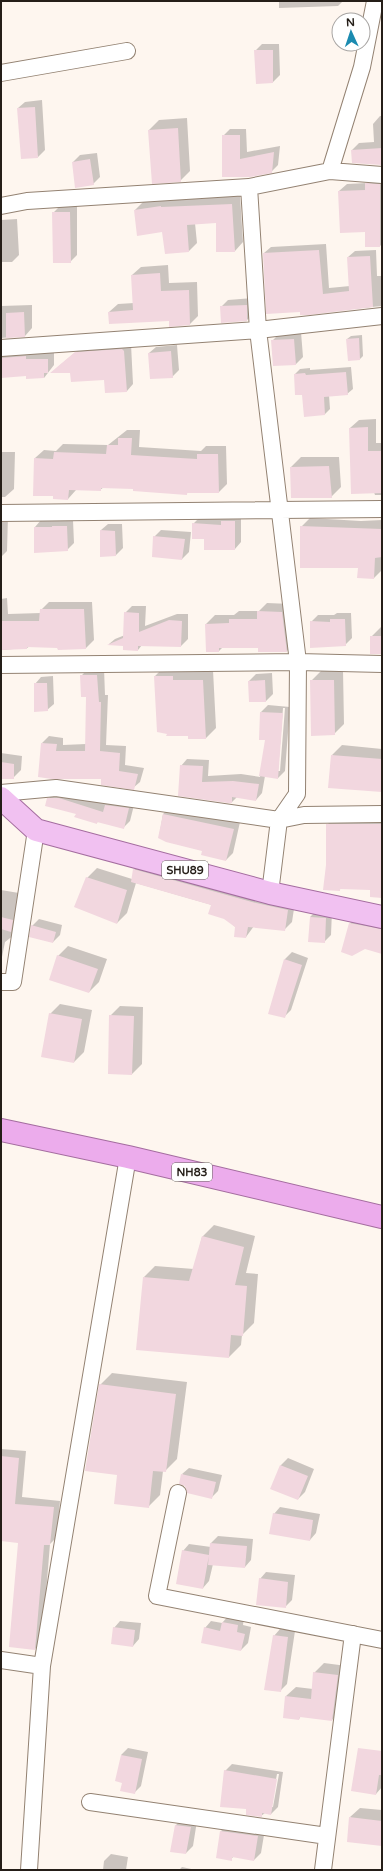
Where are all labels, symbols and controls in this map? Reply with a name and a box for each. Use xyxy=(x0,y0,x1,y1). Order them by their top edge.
north arrow xyxy=(331,12,371,52)
text: N xyxy=(346,16,355,29)
road number: SHU89 xyxy=(162,861,208,879)
road number: NH83 xyxy=(172,1163,212,1181)

